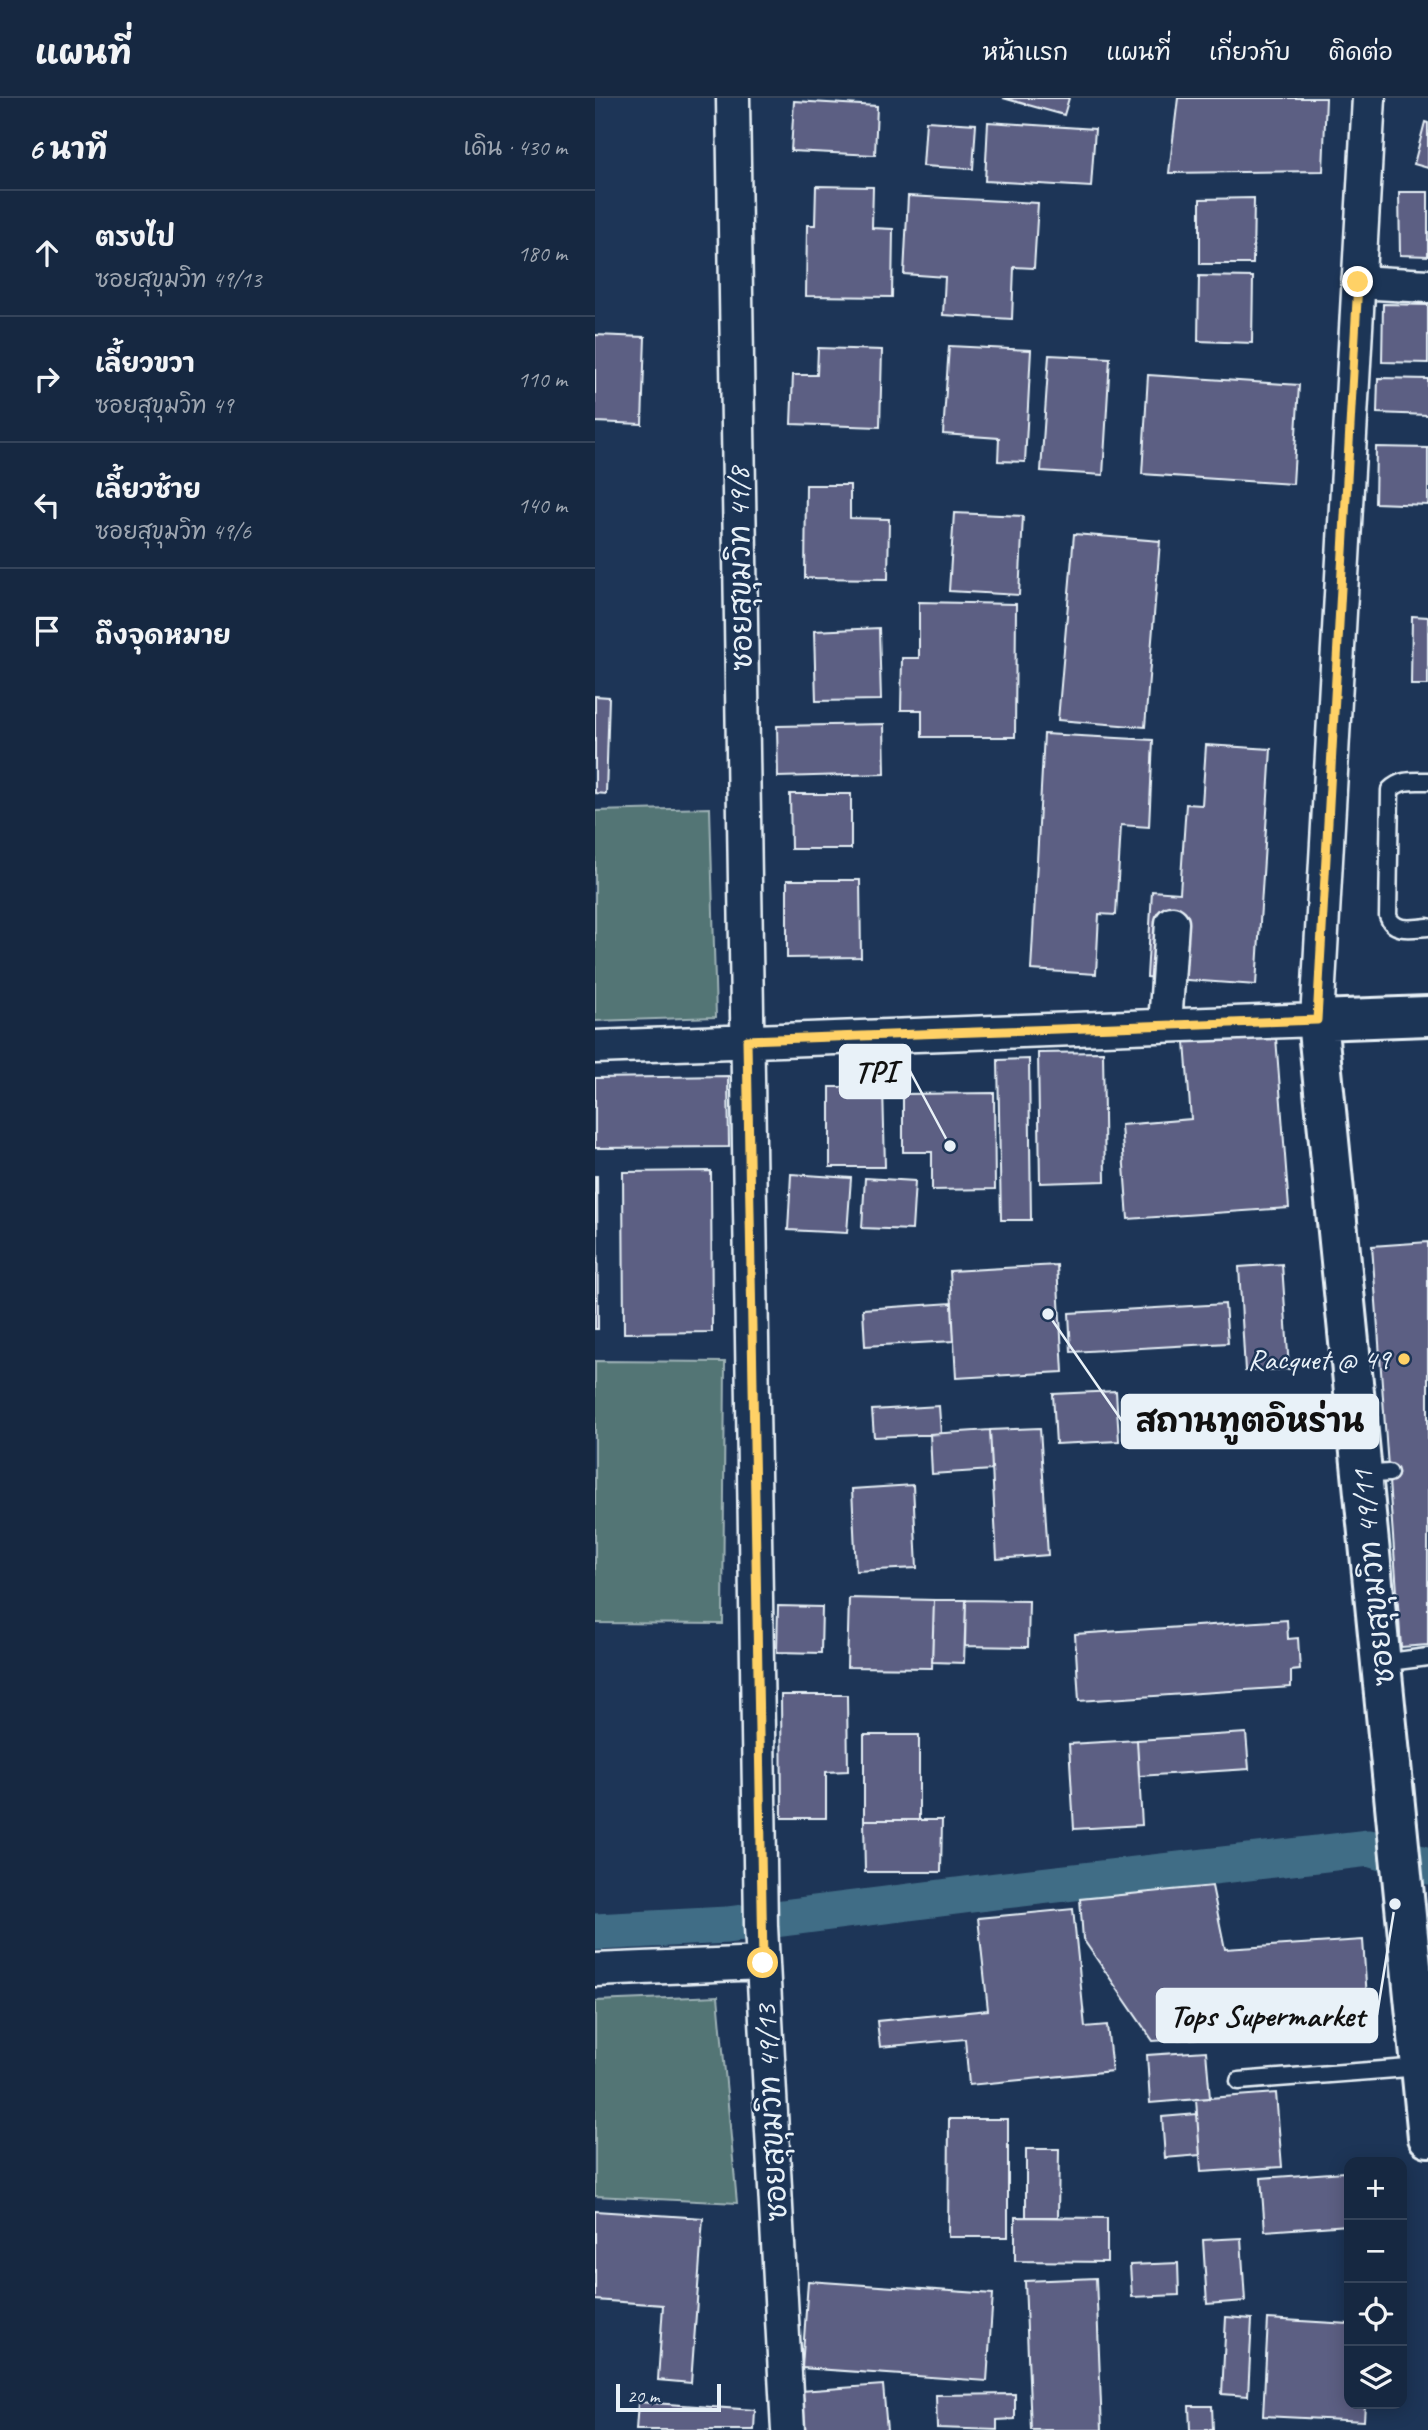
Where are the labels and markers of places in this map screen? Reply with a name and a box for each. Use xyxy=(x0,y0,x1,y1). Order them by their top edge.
callout: TPI xyxy=(840,1045,910,1098)
place label: Racquet @ 49 xyxy=(1248,1340,1392,1378)
marker: Racquet @ 49 xyxy=(1396,1351,1412,1367)
callout: สถานทูตอิหร่าน xyxy=(1122,1395,1378,1448)
callout: Tops Supermarket xyxy=(1157,1989,1377,2042)

